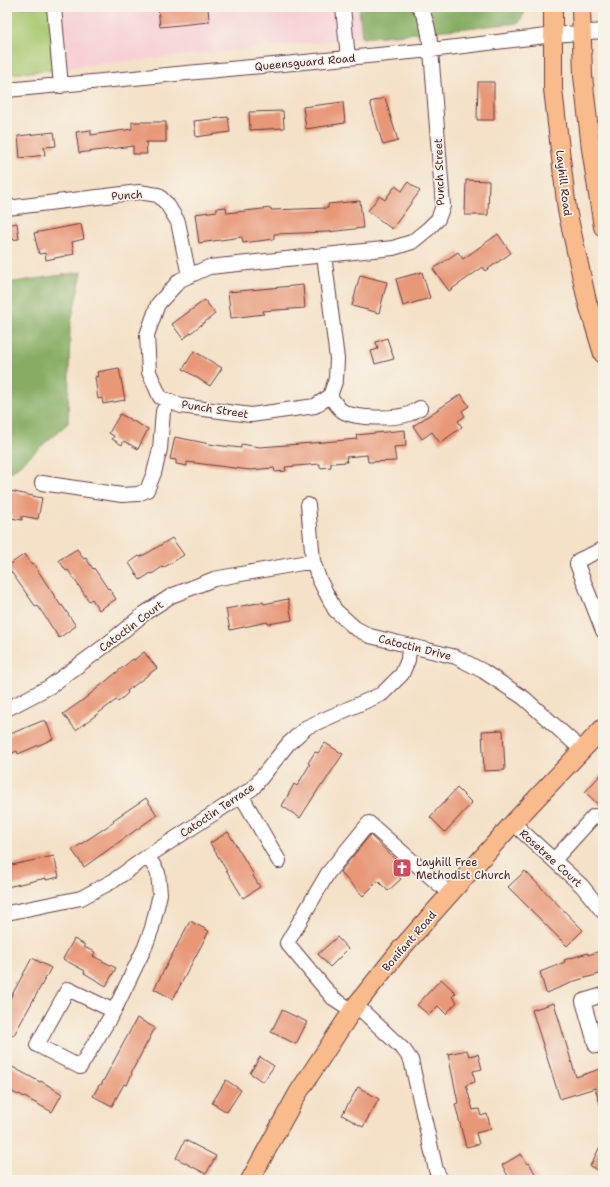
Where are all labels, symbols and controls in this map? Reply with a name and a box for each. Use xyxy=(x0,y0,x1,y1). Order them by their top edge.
street label: Queensguard Road xyxy=(254,51,356,74)
street label: Punch Street xyxy=(431,138,448,206)
street label: Layhill Road xyxy=(552,149,575,217)
street label: Punch xyxy=(111,187,143,204)
street label: Punch Street xyxy=(180,397,250,422)
street label: Catoctin Court xyxy=(96,597,167,655)
street label: Catoctin Drive xyxy=(377,631,453,664)
street label: Catoctin Terrace xyxy=(177,780,257,841)
street label: Rosetree Court xyxy=(516,826,585,891)
place label: Layhill Free Methodist Church xyxy=(416,855,511,883)
church icon: Layhill Free Methodist Church xyxy=(391,857,413,879)
street label: Bonifant Road xyxy=(379,908,440,975)

